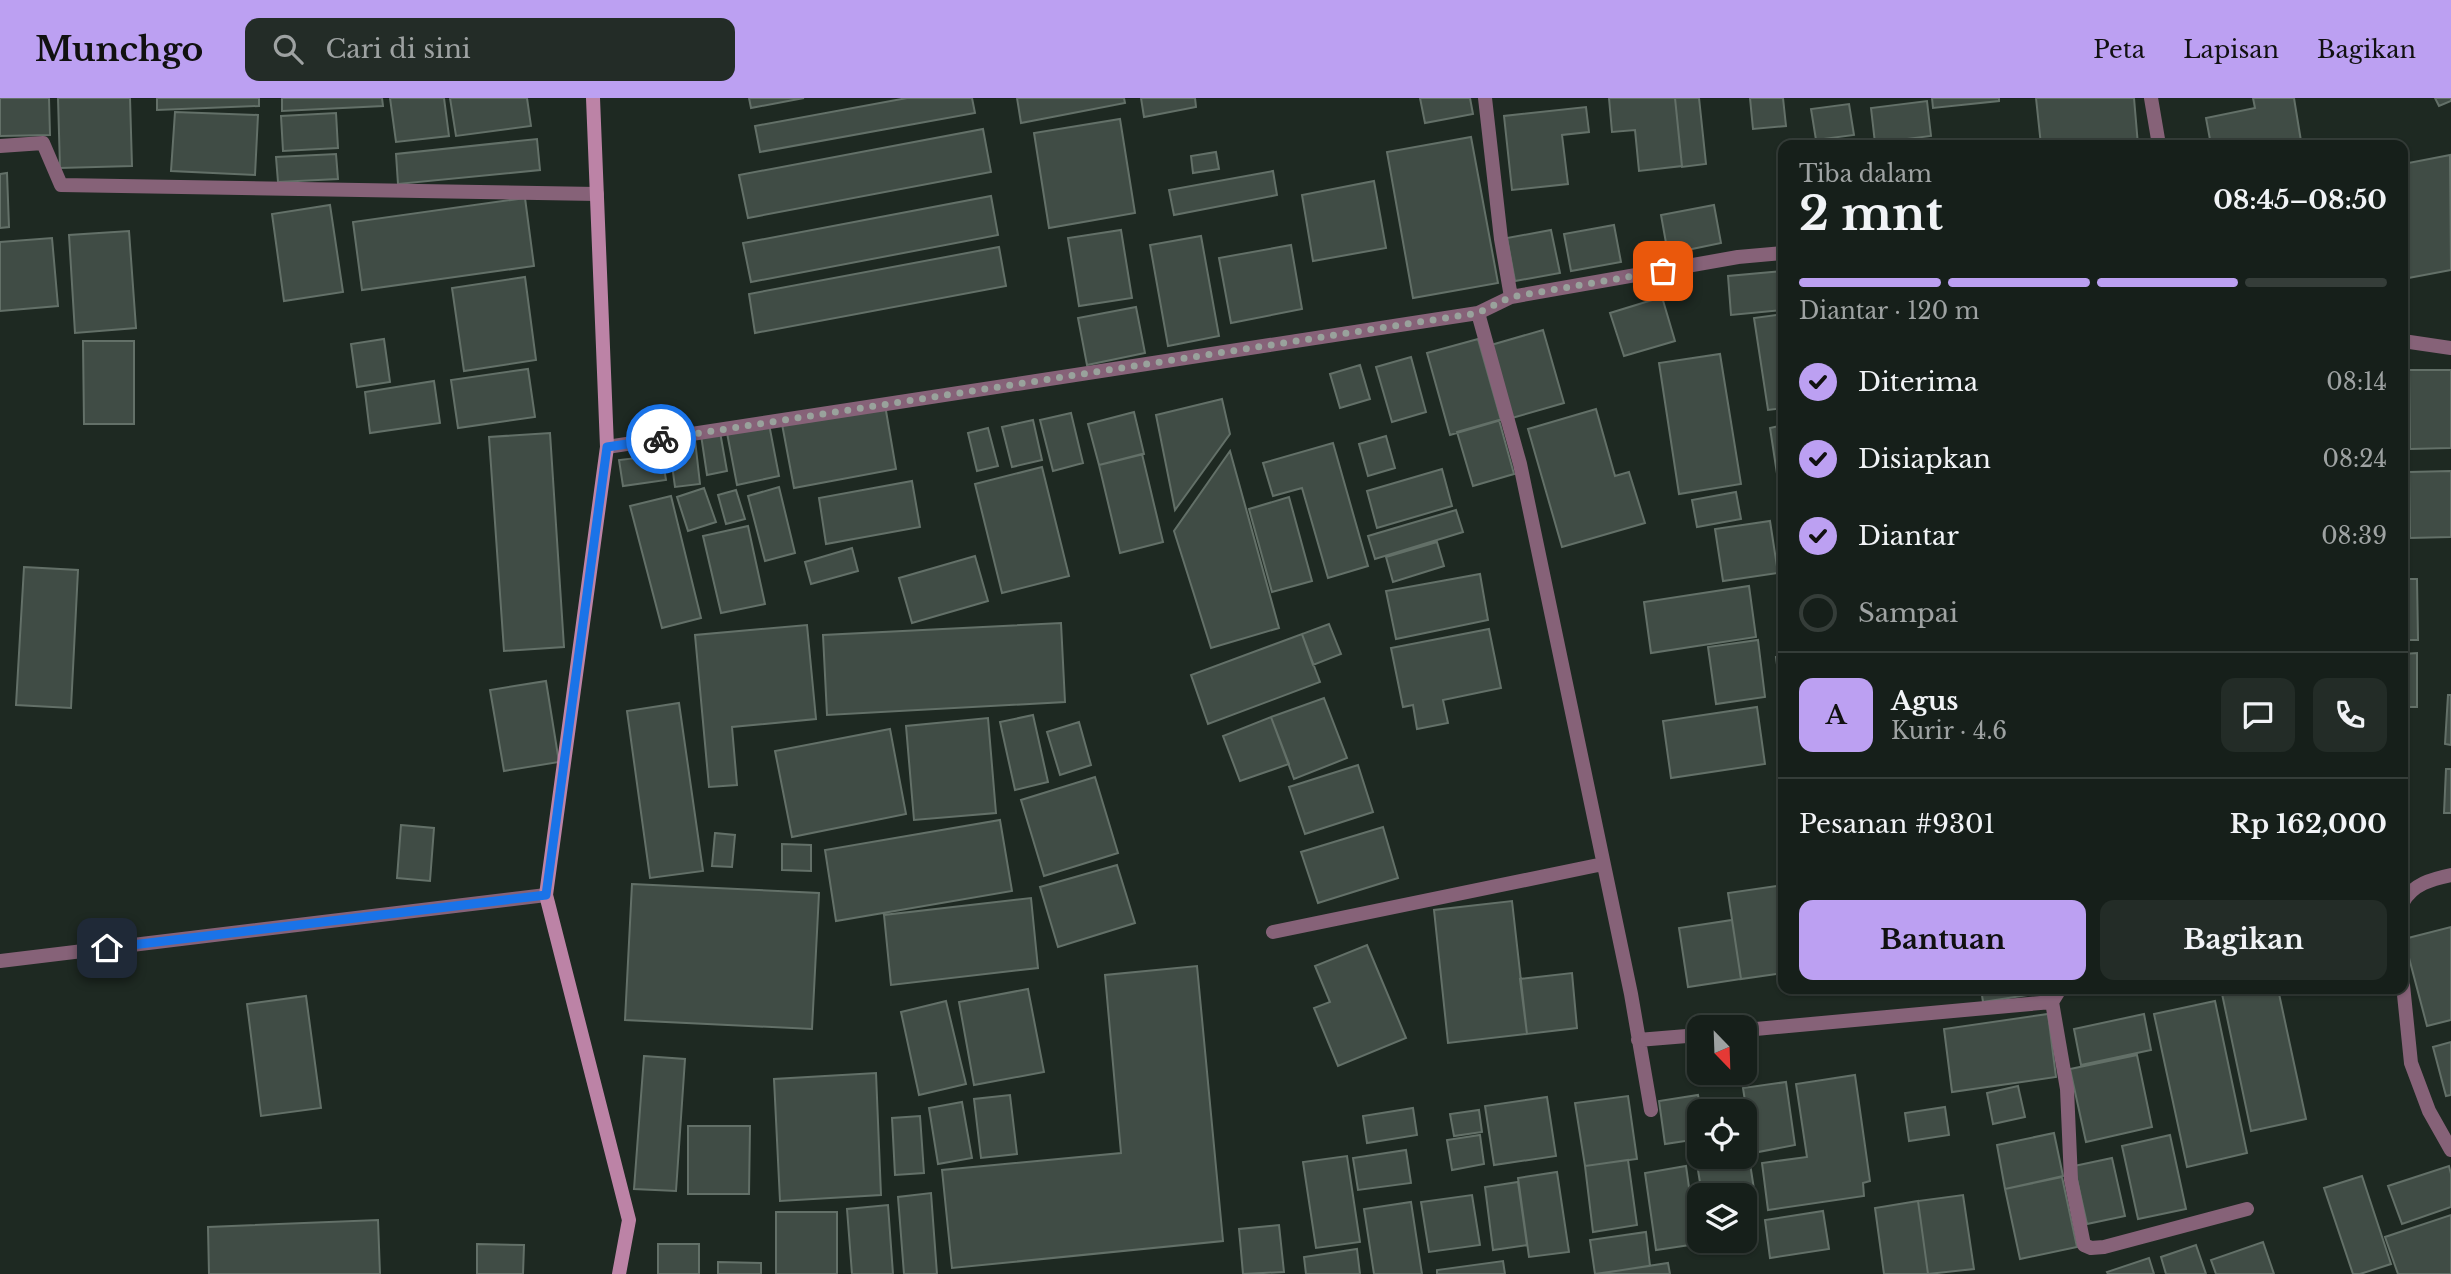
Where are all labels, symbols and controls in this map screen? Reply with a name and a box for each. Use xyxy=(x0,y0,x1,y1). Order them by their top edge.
search box xyxy=(245,18,735,81)
text: Munchgo xyxy=(35,29,203,70)
icon: search xyxy=(269,30,307,68)
text: Cari di sini xyxy=(325,33,471,65)
text: Peta xyxy=(2093,35,2145,64)
text: Lapisan xyxy=(2183,35,2279,64)
text: Bagikan xyxy=(2317,35,2416,64)
text: Tiba dalam xyxy=(1799,160,1932,188)
text: 08:45–08:50 xyxy=(2213,184,2387,216)
text: 2 mnt xyxy=(1799,185,1943,242)
pin xyxy=(1633,241,1693,301)
icon: bag xyxy=(1644,252,1682,290)
text: Diantar · 120 m xyxy=(1799,297,1979,325)
icon: check xyxy=(1799,363,1837,401)
text: Diterima xyxy=(1858,366,1978,398)
text: 08:14 xyxy=(2326,368,2387,396)
courier xyxy=(626,404,696,474)
icon: bike xyxy=(642,420,680,458)
icon: check xyxy=(1799,440,1837,478)
text: Disiapkan xyxy=(1858,443,1991,475)
text: 08:24 xyxy=(2322,445,2387,473)
icon: check xyxy=(1799,517,1837,555)
text: Diantar xyxy=(1858,520,1959,552)
text: 08:39 xyxy=(2321,522,2387,550)
text: Sampai xyxy=(1858,597,1958,629)
button: chat xyxy=(2221,678,2295,752)
button: phone xyxy=(2313,678,2387,752)
text: Agus xyxy=(1891,685,1958,717)
text: A xyxy=(1825,699,1847,731)
text: Kurir · 4.6 xyxy=(1891,717,2007,745)
text: Pesanan #9301 xyxy=(1799,808,1995,840)
text: Rp 162,000 xyxy=(2230,808,2387,840)
button: Bantuan xyxy=(1799,900,2086,980)
button: Bagikan xyxy=(2100,900,2387,980)
pin xyxy=(77,918,137,978)
icon: home xyxy=(88,929,126,967)
north arrow xyxy=(1687,1015,1757,1085)
map controls xyxy=(1687,1015,1757,1253)
button: locate xyxy=(1687,1099,1757,1169)
button: layers xyxy=(1687,1183,1757,1253)

